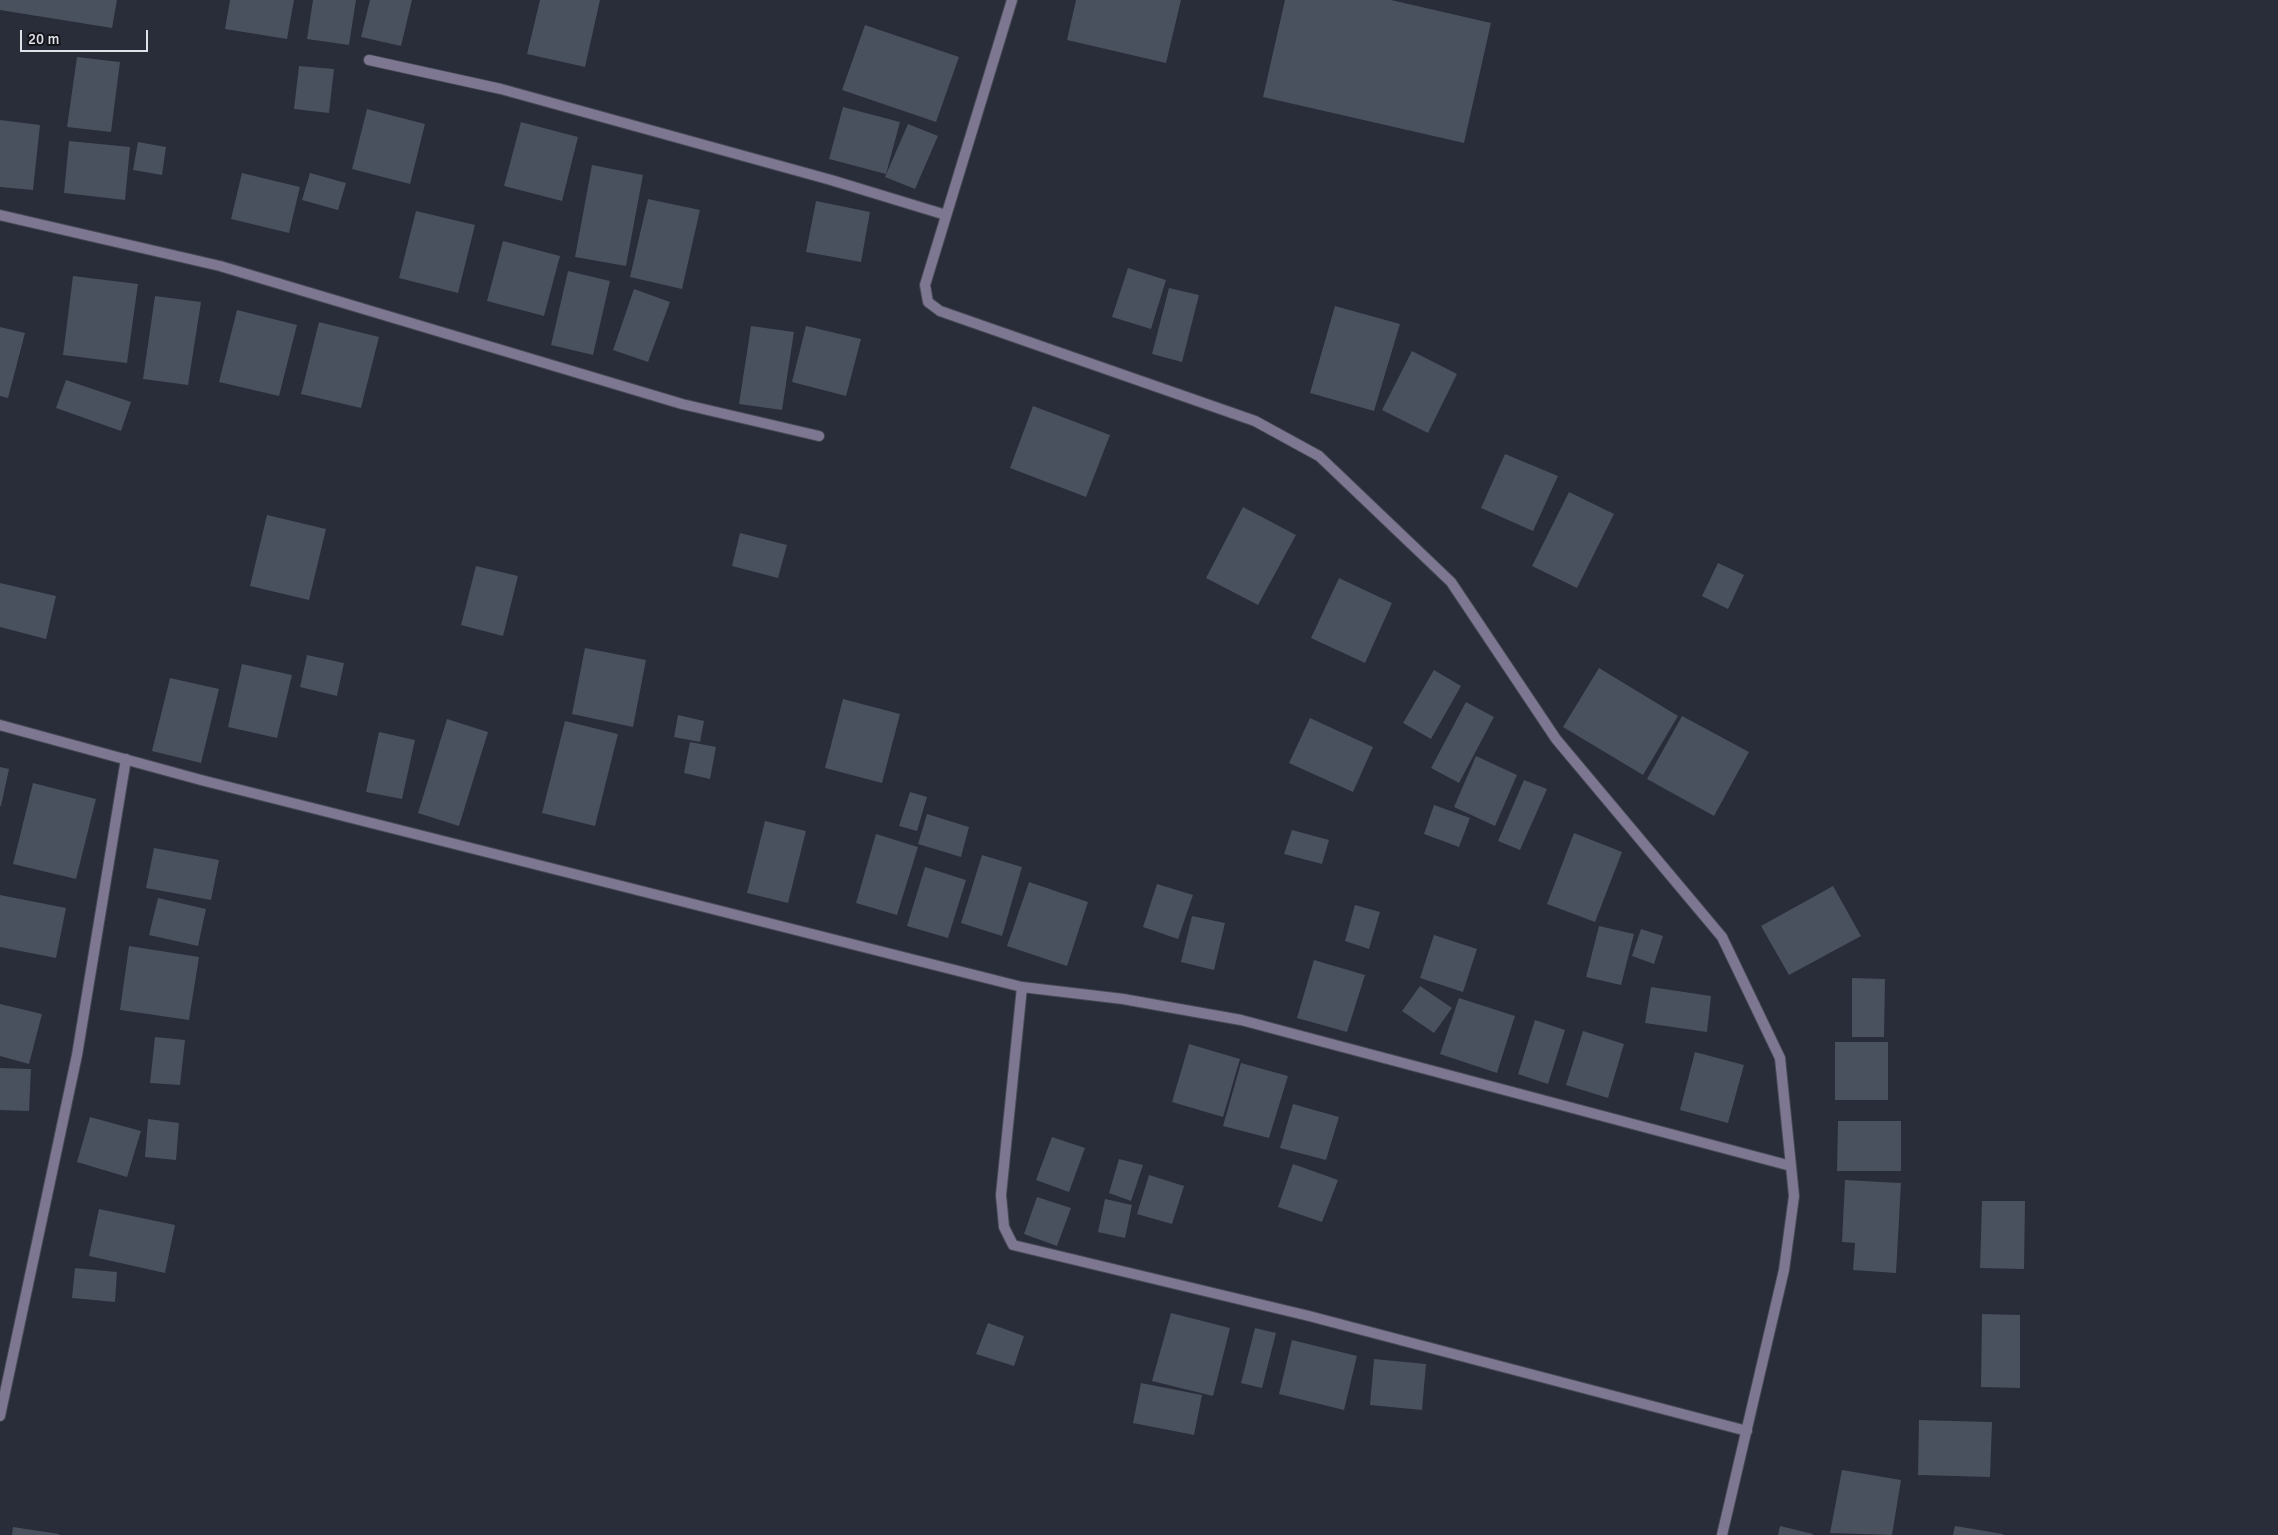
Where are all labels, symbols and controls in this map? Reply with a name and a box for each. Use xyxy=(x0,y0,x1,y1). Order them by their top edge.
scale bar xyxy=(22,20,150,52)
text: 20 m xyxy=(28,30,59,48)

